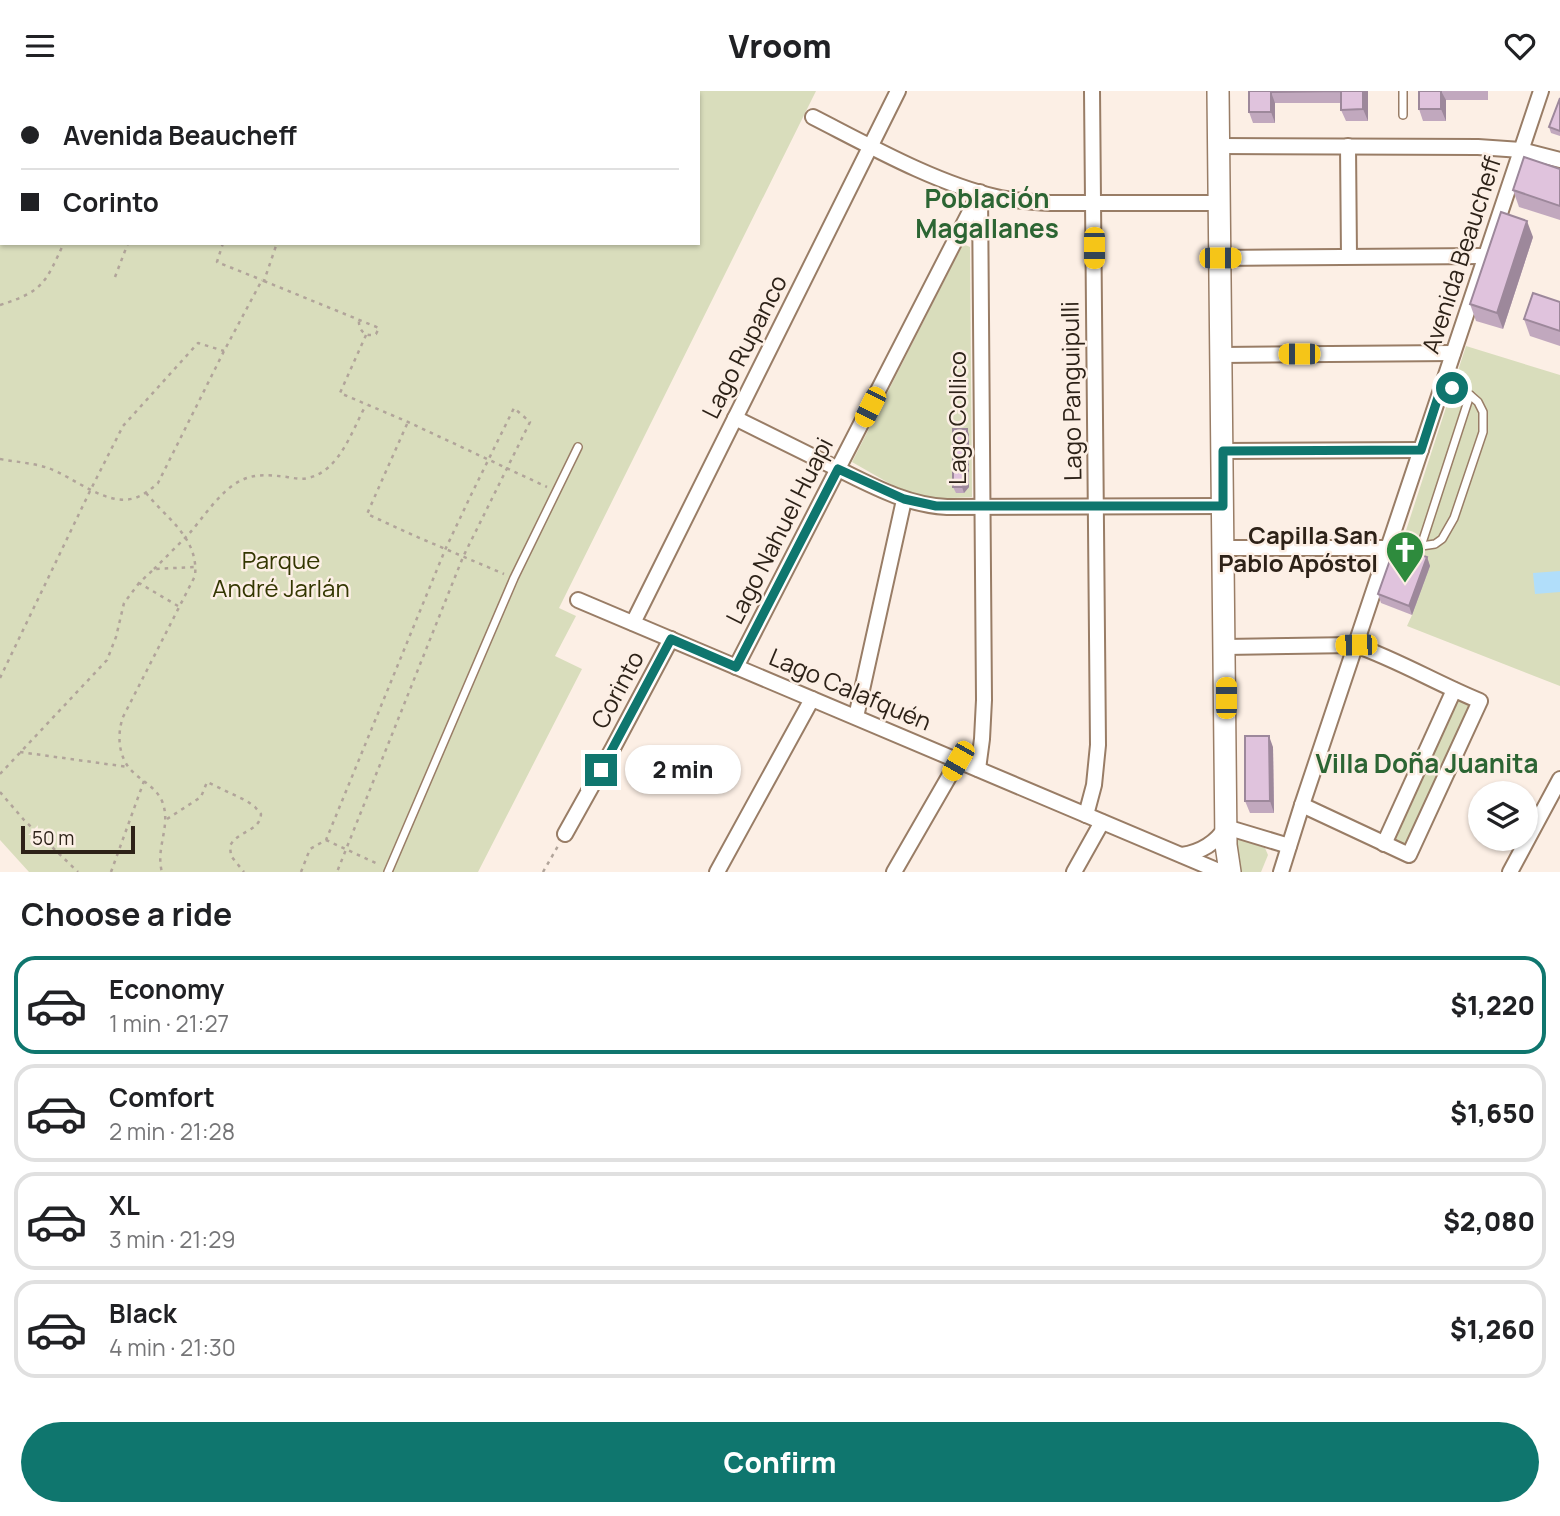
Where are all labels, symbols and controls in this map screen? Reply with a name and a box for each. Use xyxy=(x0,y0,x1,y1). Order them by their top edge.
text: Vroom xyxy=(728,24,832,68)
icon: menu xyxy=(21,27,59,65)
icon: heart xyxy=(1501,27,1539,65)
text: Avenida Beaucheff xyxy=(63,117,297,153)
street label: Avenida Beaucheff xyxy=(1413,152,1508,357)
district label: Población Magallanes xyxy=(915,180,1059,246)
text: Corinto xyxy=(63,184,159,220)
car xyxy=(1084,227,1105,269)
car xyxy=(1200,248,1242,269)
street label: Lago Rupanco xyxy=(693,269,794,424)
street label: Lago Panguipulli xyxy=(1052,301,1089,481)
car xyxy=(1279,344,1321,365)
street label: Lago Collico xyxy=(940,351,973,485)
route start xyxy=(1436,372,1468,404)
car xyxy=(852,384,889,430)
street label: Lago Nahuel Huapi xyxy=(717,431,840,629)
place label: Capilla San Pablo Apóstol xyxy=(1218,518,1378,579)
church icon: Capilla San Pablo Apóstol xyxy=(1384,529,1426,584)
park label: Parque André Jarlán xyxy=(212,543,350,604)
car xyxy=(1335,634,1378,656)
street label: Lago Calafquén xyxy=(764,640,937,738)
street label: Corinto xyxy=(583,645,651,734)
car xyxy=(1216,677,1237,719)
car xyxy=(939,738,978,784)
callout: 2 min xyxy=(626,745,741,795)
district label: Villa Doña Juanita xyxy=(1316,745,1538,781)
text: 2 min xyxy=(653,753,714,785)
route end xyxy=(585,754,617,786)
map controls xyxy=(1468,781,1538,851)
button: layers xyxy=(1468,781,1538,851)
scale bar xyxy=(21,823,135,855)
text: 50 m xyxy=(32,825,74,851)
text: Choose a ride xyxy=(21,892,232,936)
text: Economy xyxy=(109,971,224,1007)
icon: car xyxy=(25,974,88,1037)
text: $1,220 xyxy=(1450,987,1535,1023)
text: 1 min · 21:27 xyxy=(109,1007,229,1039)
text: Comfort xyxy=(109,1079,215,1115)
icon: car xyxy=(25,1082,88,1145)
text: $1,650 xyxy=(1450,1095,1535,1131)
text: 2 min · 21:28 xyxy=(109,1115,235,1147)
text: XL xyxy=(109,1187,140,1223)
icon: car xyxy=(25,1190,88,1253)
text: $2,080 xyxy=(1443,1203,1535,1239)
text: 3 min · 21:29 xyxy=(109,1223,236,1255)
text: Black xyxy=(109,1295,177,1331)
icon: car xyxy=(25,1298,88,1361)
text: $1,260 xyxy=(1450,1311,1535,1347)
text: 4 min · 21:30 xyxy=(109,1331,236,1363)
button: Confirm xyxy=(21,1422,1539,1502)

